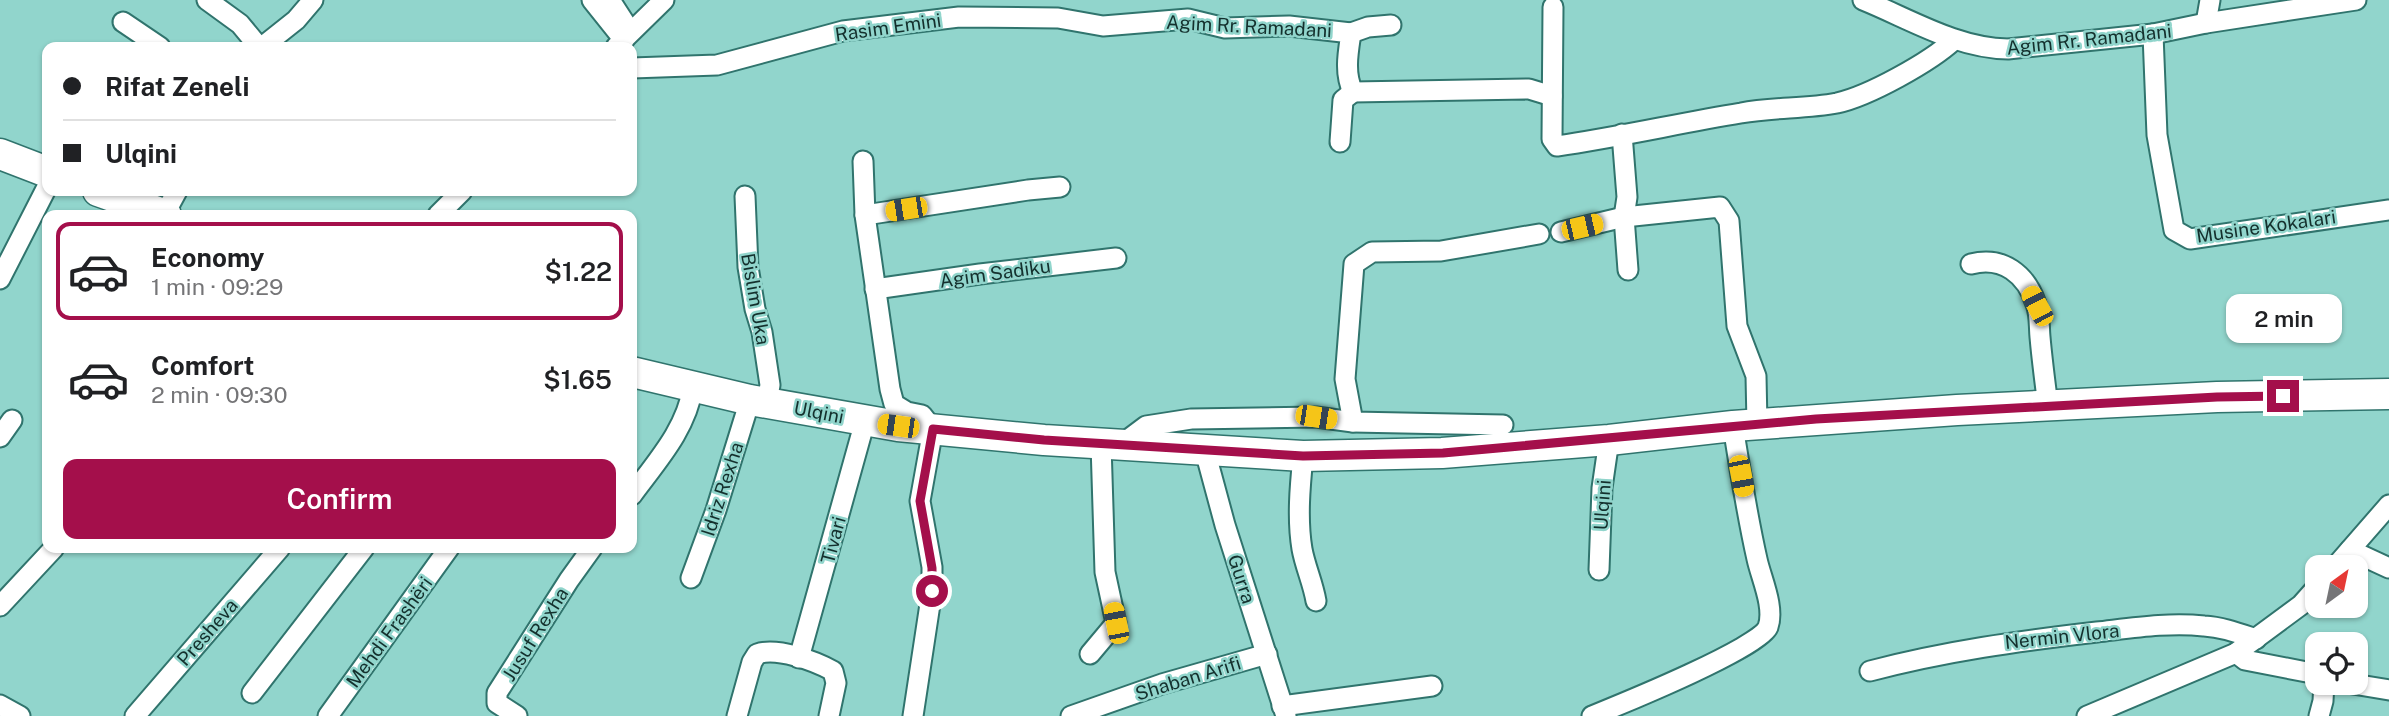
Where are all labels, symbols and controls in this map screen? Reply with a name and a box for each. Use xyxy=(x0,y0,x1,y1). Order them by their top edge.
street label: Rasim Emini xyxy=(833,9,943,45)
street label: Agim Rr. Ramadani xyxy=(1166,11,1332,41)
street label: Agim Rr. Ramadani xyxy=(2005,19,2173,59)
text: Rifat Zeneli xyxy=(105,71,249,102)
text: Ulqini xyxy=(105,138,177,169)
car xyxy=(884,195,929,223)
street label: Musine Kokalari xyxy=(2195,205,2337,247)
car xyxy=(1560,212,1605,242)
icon: car xyxy=(67,240,130,303)
text: Economy xyxy=(151,242,264,273)
street label: Bislim Uka xyxy=(737,251,775,347)
street label: Agim Sadiku xyxy=(938,254,1052,292)
text: $1.22 xyxy=(545,256,612,287)
text: 1 min · 09:29 xyxy=(151,273,283,300)
car xyxy=(2018,283,2057,329)
callout: 2 min xyxy=(2225,294,2341,344)
text: 2 min xyxy=(2254,305,2314,332)
icon: car xyxy=(67,348,130,411)
text: Comfort xyxy=(151,350,254,381)
text: $1.65 xyxy=(543,364,612,395)
route end xyxy=(2267,380,2299,412)
text: 2 min · 09:30 xyxy=(151,381,288,408)
street label: Ulqini xyxy=(792,396,846,428)
car xyxy=(1294,403,1339,431)
car xyxy=(876,413,921,439)
street label: Idriz Rexha xyxy=(696,439,748,539)
car xyxy=(1727,453,1756,499)
button: Confirm xyxy=(63,459,616,539)
street label: Ulqini xyxy=(1589,479,1615,531)
street label: Tivari xyxy=(816,514,850,566)
street label: Gurra xyxy=(1224,552,1260,606)
north arrow xyxy=(2305,555,2368,618)
map controls xyxy=(2305,555,2368,695)
street label: Mehdi Frashëri xyxy=(341,572,437,692)
route start xyxy=(916,575,948,607)
street label: Jusuf Rexha xyxy=(498,583,572,685)
street label: Presheva xyxy=(172,594,242,670)
car xyxy=(1102,600,1131,646)
street label: Nermin Vlora xyxy=(2004,619,2120,653)
button: locate xyxy=(2305,632,2368,695)
street label: Shaban Arifi xyxy=(1133,652,1243,704)

